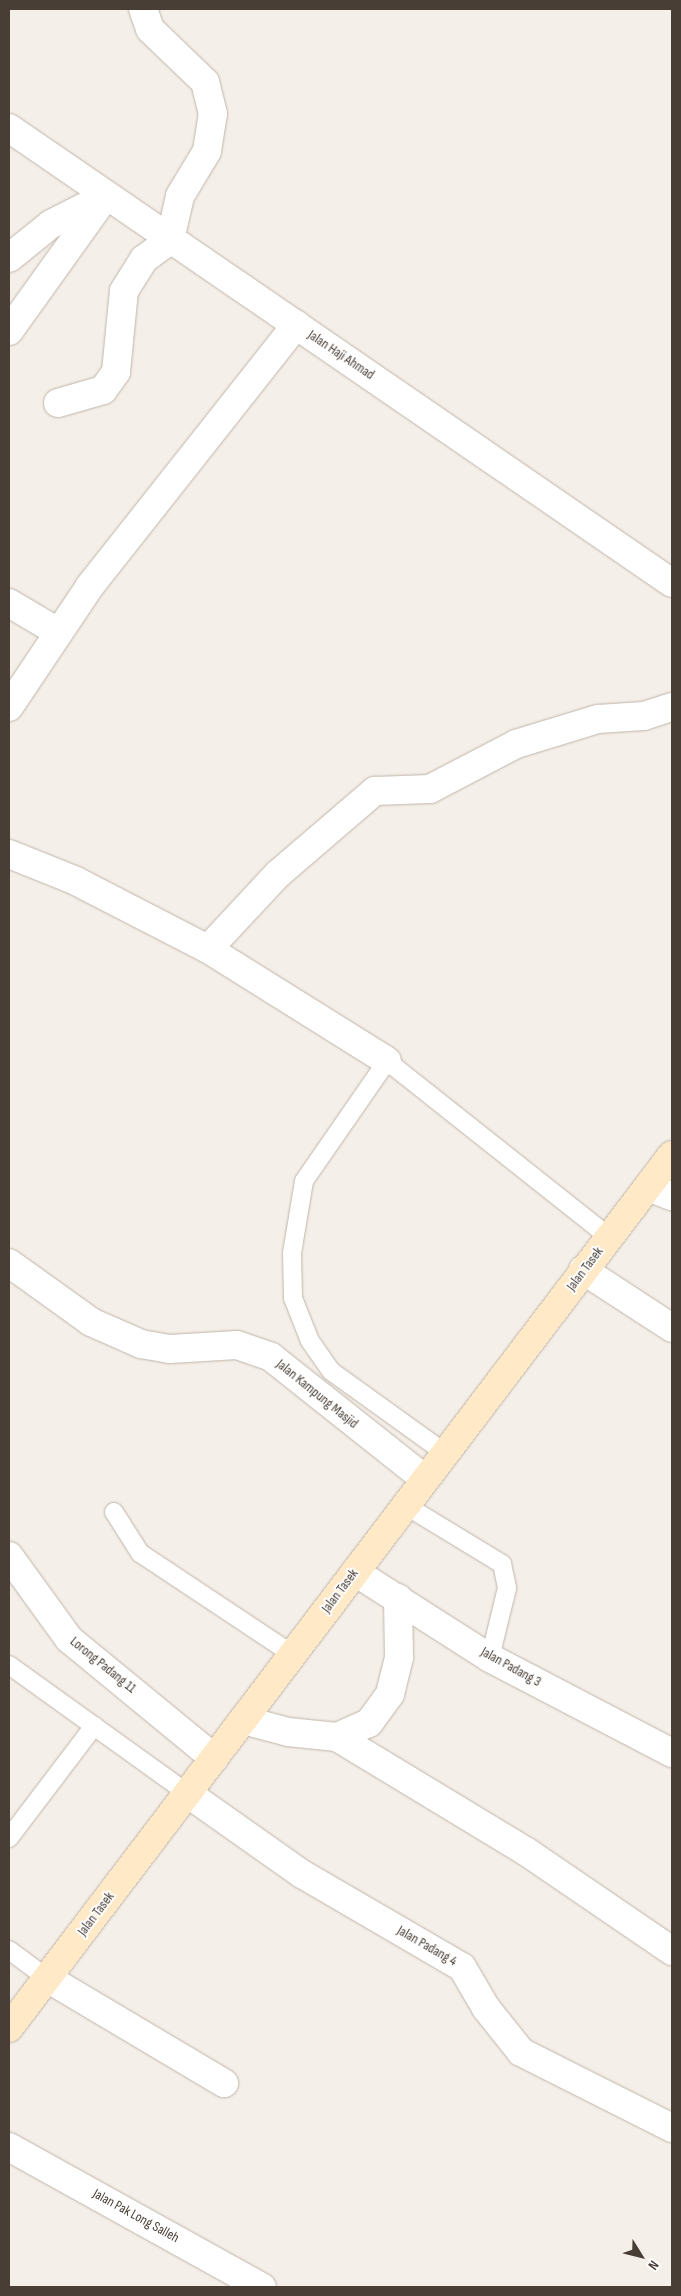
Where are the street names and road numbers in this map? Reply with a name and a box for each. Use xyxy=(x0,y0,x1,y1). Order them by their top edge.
street label: Jalan Haji Ahmad xyxy=(305,327,377,383)
street label: Jalan Tasek xyxy=(563,1244,607,1294)
street label: Jalan Kampung Masjid xyxy=(273,1356,361,1432)
street label: Jalan Tasek xyxy=(318,1566,362,1616)
street label: Lorong Padang 11 xyxy=(67,1633,139,1697)
street label: Jalan Padang 3 xyxy=(478,1644,544,1690)
street label: Jalan Tasek xyxy=(74,1889,118,1939)
street label: Jalan Padang 4 xyxy=(394,1922,460,1970)
street label: Jalan Pak Long Salleh xyxy=(90,2185,182,2247)

